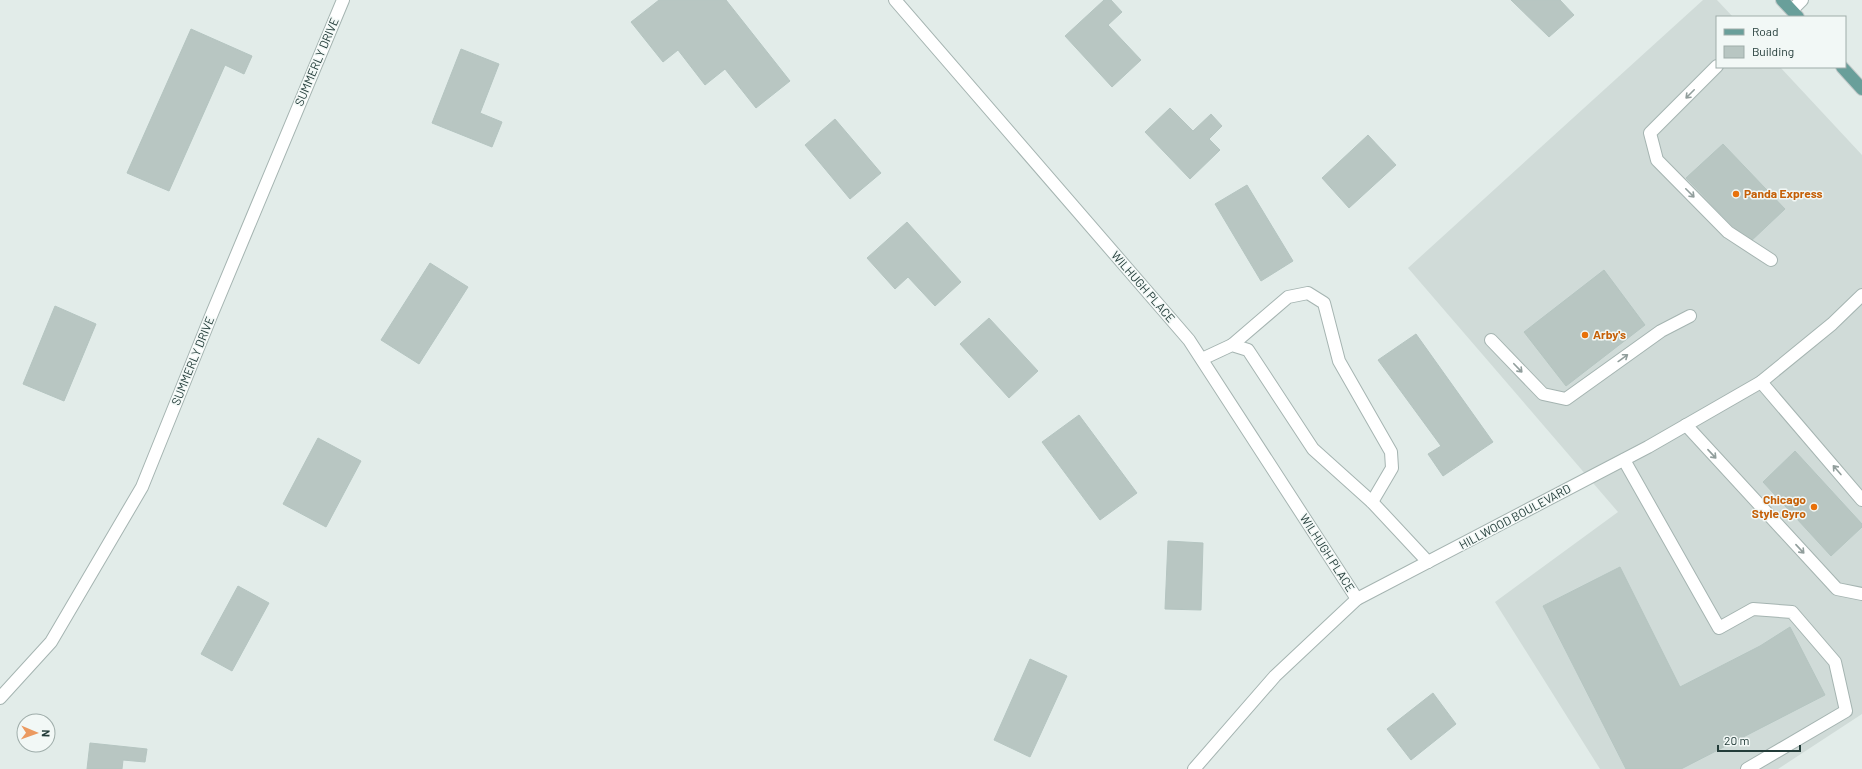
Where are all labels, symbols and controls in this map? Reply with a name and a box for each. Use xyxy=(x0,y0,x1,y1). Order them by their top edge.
street label: SUMMERLY DRIVE xyxy=(291,15,341,108)
legend xyxy=(1716,16,1846,68)
text: Road xyxy=(1752,24,1779,38)
text: Building xyxy=(1752,44,1794,58)
one-way arrow xyxy=(1685,89,1694,99)
place label: Panda Express xyxy=(1744,186,1823,200)
one-way arrow xyxy=(1685,188,1695,198)
marker: Panda Express xyxy=(1731,189,1741,199)
street label: WILHUGH PLACE xyxy=(1109,248,1178,325)
street label: SUMMERLY DRIVE xyxy=(168,314,216,407)
place label: Arby's xyxy=(1593,327,1626,341)
marker: Arby's xyxy=(1580,330,1590,340)
one-way arrow xyxy=(1617,354,1628,362)
one-way arrow xyxy=(1513,363,1523,373)
one-way arrow xyxy=(1707,449,1717,459)
one-way arrow xyxy=(1832,465,1841,475)
street label: HILLWOOD BOULEVARD xyxy=(1456,481,1573,551)
place label: Chicago Style Gyro xyxy=(1752,492,1806,520)
marker: Chicago Style Gyro xyxy=(1809,502,1819,512)
street label: WILHUGH PLACE xyxy=(1298,511,1358,594)
one-way arrow xyxy=(1795,544,1804,554)
north arrow xyxy=(16,713,56,753)
scale bar xyxy=(1718,727,1800,753)
text: N xyxy=(40,729,53,737)
text: 20 m xyxy=(1724,733,1750,747)

